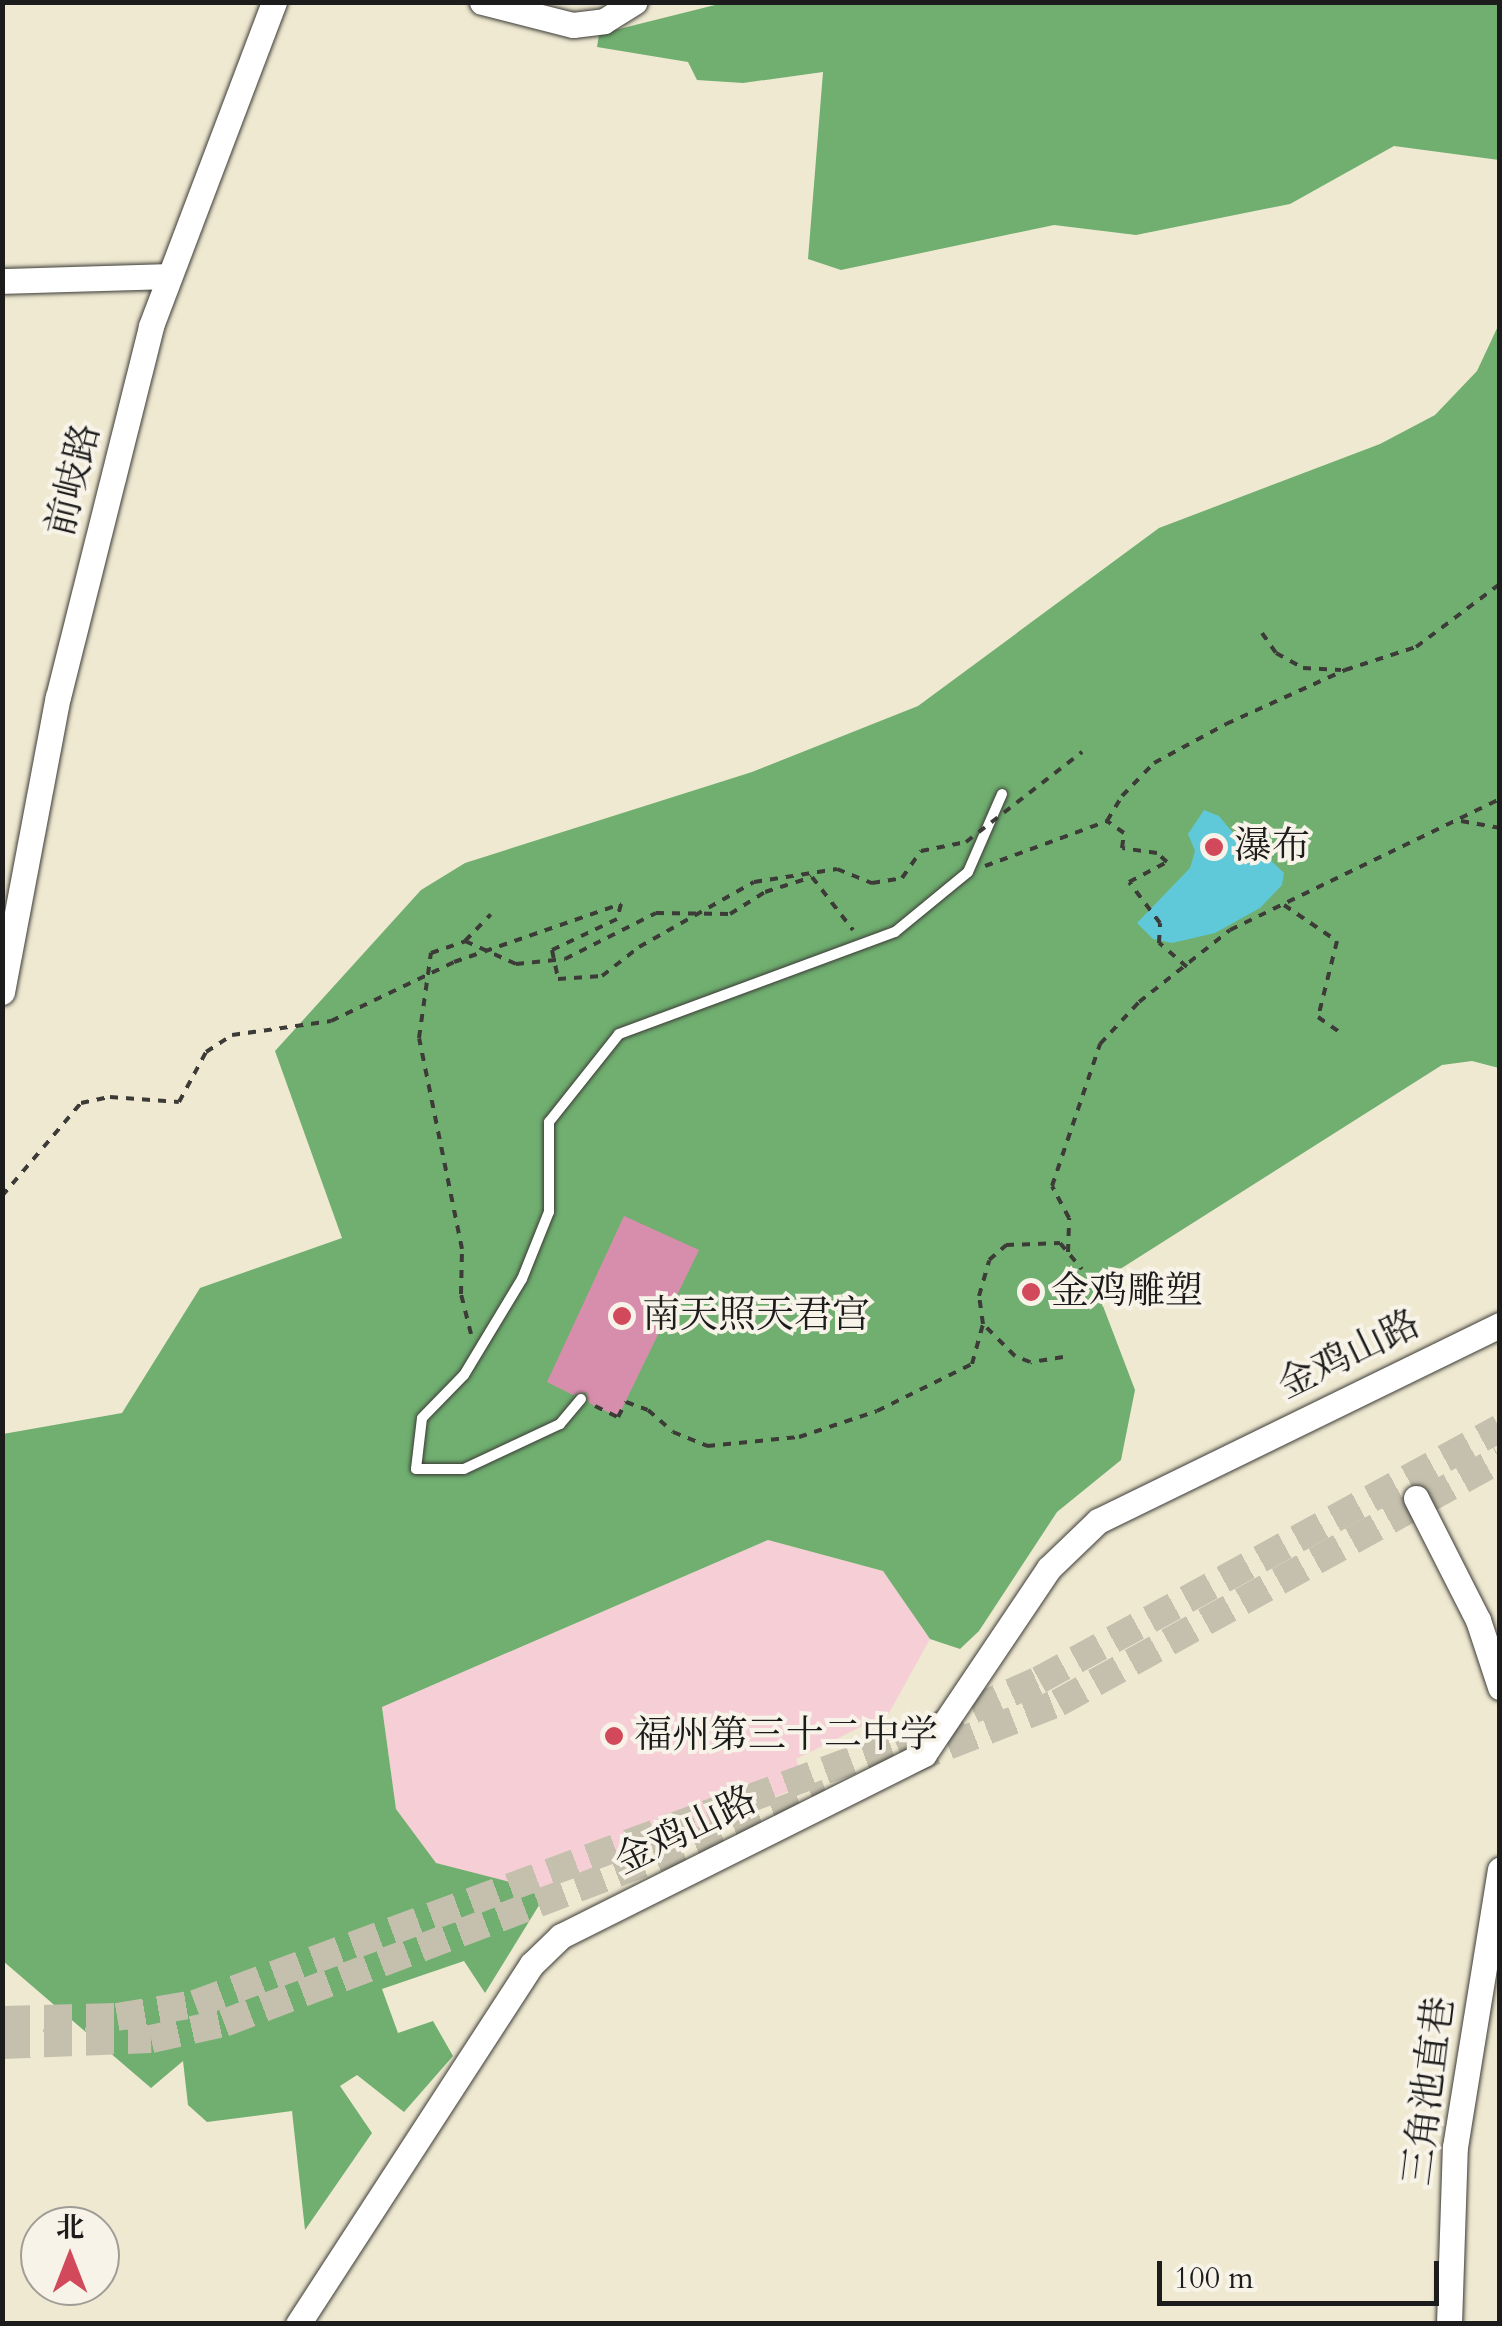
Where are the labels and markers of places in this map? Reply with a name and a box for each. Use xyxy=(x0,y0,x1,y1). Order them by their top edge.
place label: 瀑布 xyxy=(1234,824,1310,870)
marker: 瀑布 xyxy=(1203,836,1225,858)
place label: 金鸡雕塑 xyxy=(1051,1269,1203,1315)
marker: 金鸡雕塑 xyxy=(1020,1281,1042,1303)
place label: 南天照天君宫 xyxy=(642,1293,870,1339)
marker: 南天照天君宫 xyxy=(611,1305,633,1327)
place label: 福州第三十二中学 xyxy=(634,1713,938,1759)
marker: 福州第三十二中学 xyxy=(603,1725,625,1747)

